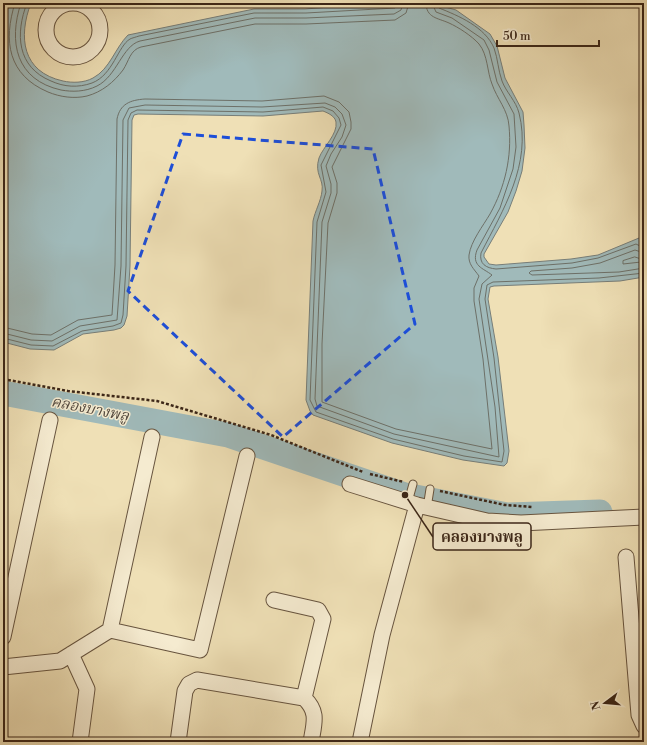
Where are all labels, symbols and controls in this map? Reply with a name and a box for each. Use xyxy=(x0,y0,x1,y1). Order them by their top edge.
scale bar xyxy=(497,22,599,48)
text: 50 m xyxy=(503,29,531,44)
water label: คลองบางพลู xyxy=(50,392,131,426)
callout: คลองบางพลู xyxy=(433,523,531,550)
text: คลองบางพลู xyxy=(441,528,523,547)
north arrow xyxy=(585,683,625,723)
text: N xyxy=(588,699,604,712)

